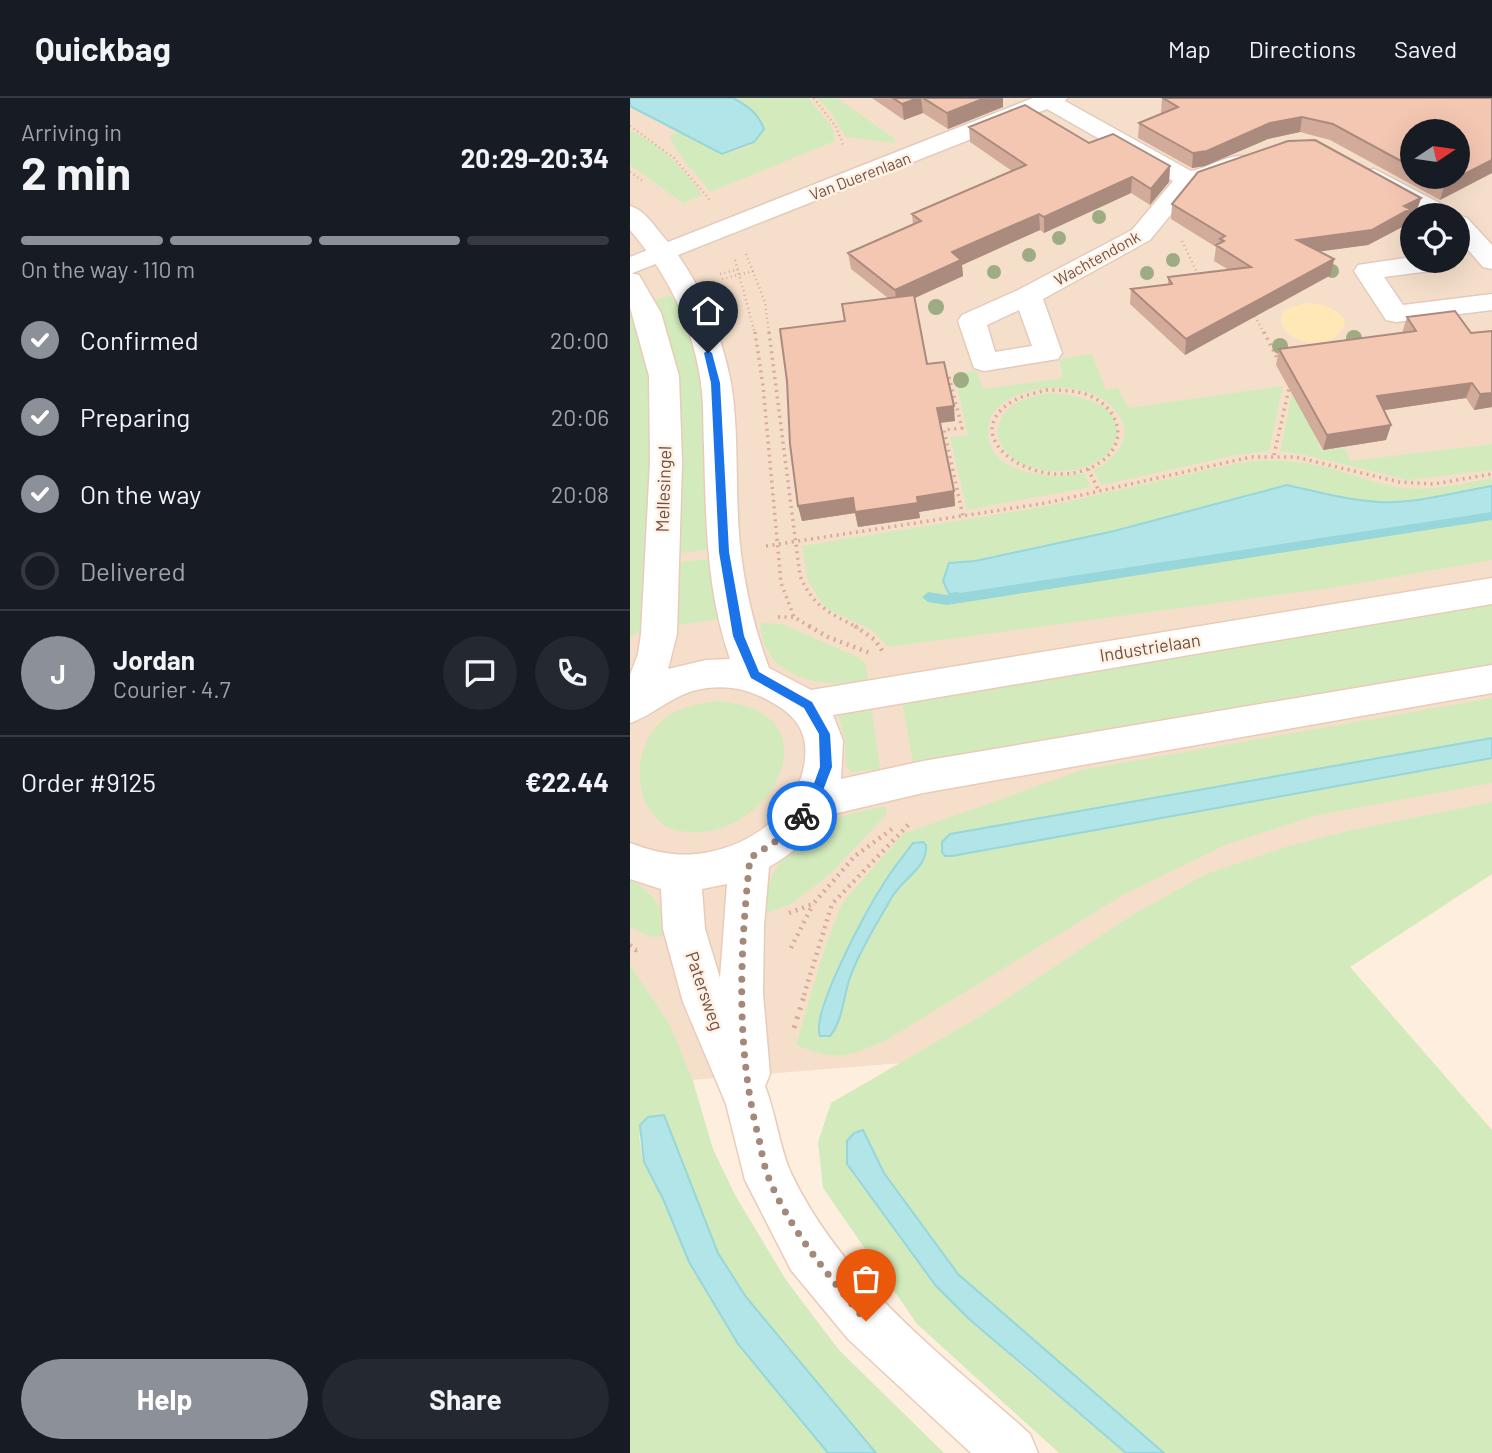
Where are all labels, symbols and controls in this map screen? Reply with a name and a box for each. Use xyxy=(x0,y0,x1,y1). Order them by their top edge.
text: Quickbag xyxy=(35,28,171,68)
text: Map xyxy=(1168,34,1211,63)
text: Directions xyxy=(1249,34,1356,63)
text: Saved xyxy=(1394,34,1457,63)
text: Arriving in xyxy=(21,118,122,146)
north arrow xyxy=(1400,119,1470,189)
map controls xyxy=(1400,119,1470,273)
text: 20:29–20:34 xyxy=(461,142,609,173)
text: 2 min xyxy=(21,144,131,199)
street label: Van Duerenlaan xyxy=(806,147,913,204)
button: locate xyxy=(1400,203,1470,273)
street label: Wachtendonk xyxy=(1051,226,1143,289)
text: On the way · 110 m xyxy=(21,255,195,283)
pin xyxy=(678,281,738,353)
icon: home xyxy=(689,292,727,330)
icon: check xyxy=(21,321,59,359)
text: Confirmed xyxy=(80,324,199,355)
text: 20:00 xyxy=(550,326,609,354)
icon: check xyxy=(21,398,59,436)
text: Preparing xyxy=(80,401,190,432)
text: 20:06 xyxy=(551,403,609,431)
street label: Mellesingel xyxy=(650,445,676,533)
icon: check xyxy=(21,475,59,513)
text: On the way xyxy=(80,478,201,509)
text: 20:08 xyxy=(551,480,609,508)
text: Delivered xyxy=(80,555,186,586)
street label: Industrielaan xyxy=(1098,628,1202,666)
button: chat xyxy=(443,636,517,710)
button: phone xyxy=(535,636,609,710)
text: Jordan xyxy=(113,644,195,675)
text: J xyxy=(50,658,66,689)
text: Courier · 4.7 xyxy=(113,675,231,703)
text: Order #9125 xyxy=(21,766,156,797)
text: €22.44 xyxy=(525,766,609,797)
courier xyxy=(767,781,837,851)
icon: bike xyxy=(783,797,821,835)
street label: Patersweg xyxy=(681,948,729,1033)
pin xyxy=(836,1249,896,1321)
icon: bag xyxy=(847,1260,885,1298)
button: Help xyxy=(21,1359,308,1439)
button: Share xyxy=(322,1359,609,1439)

